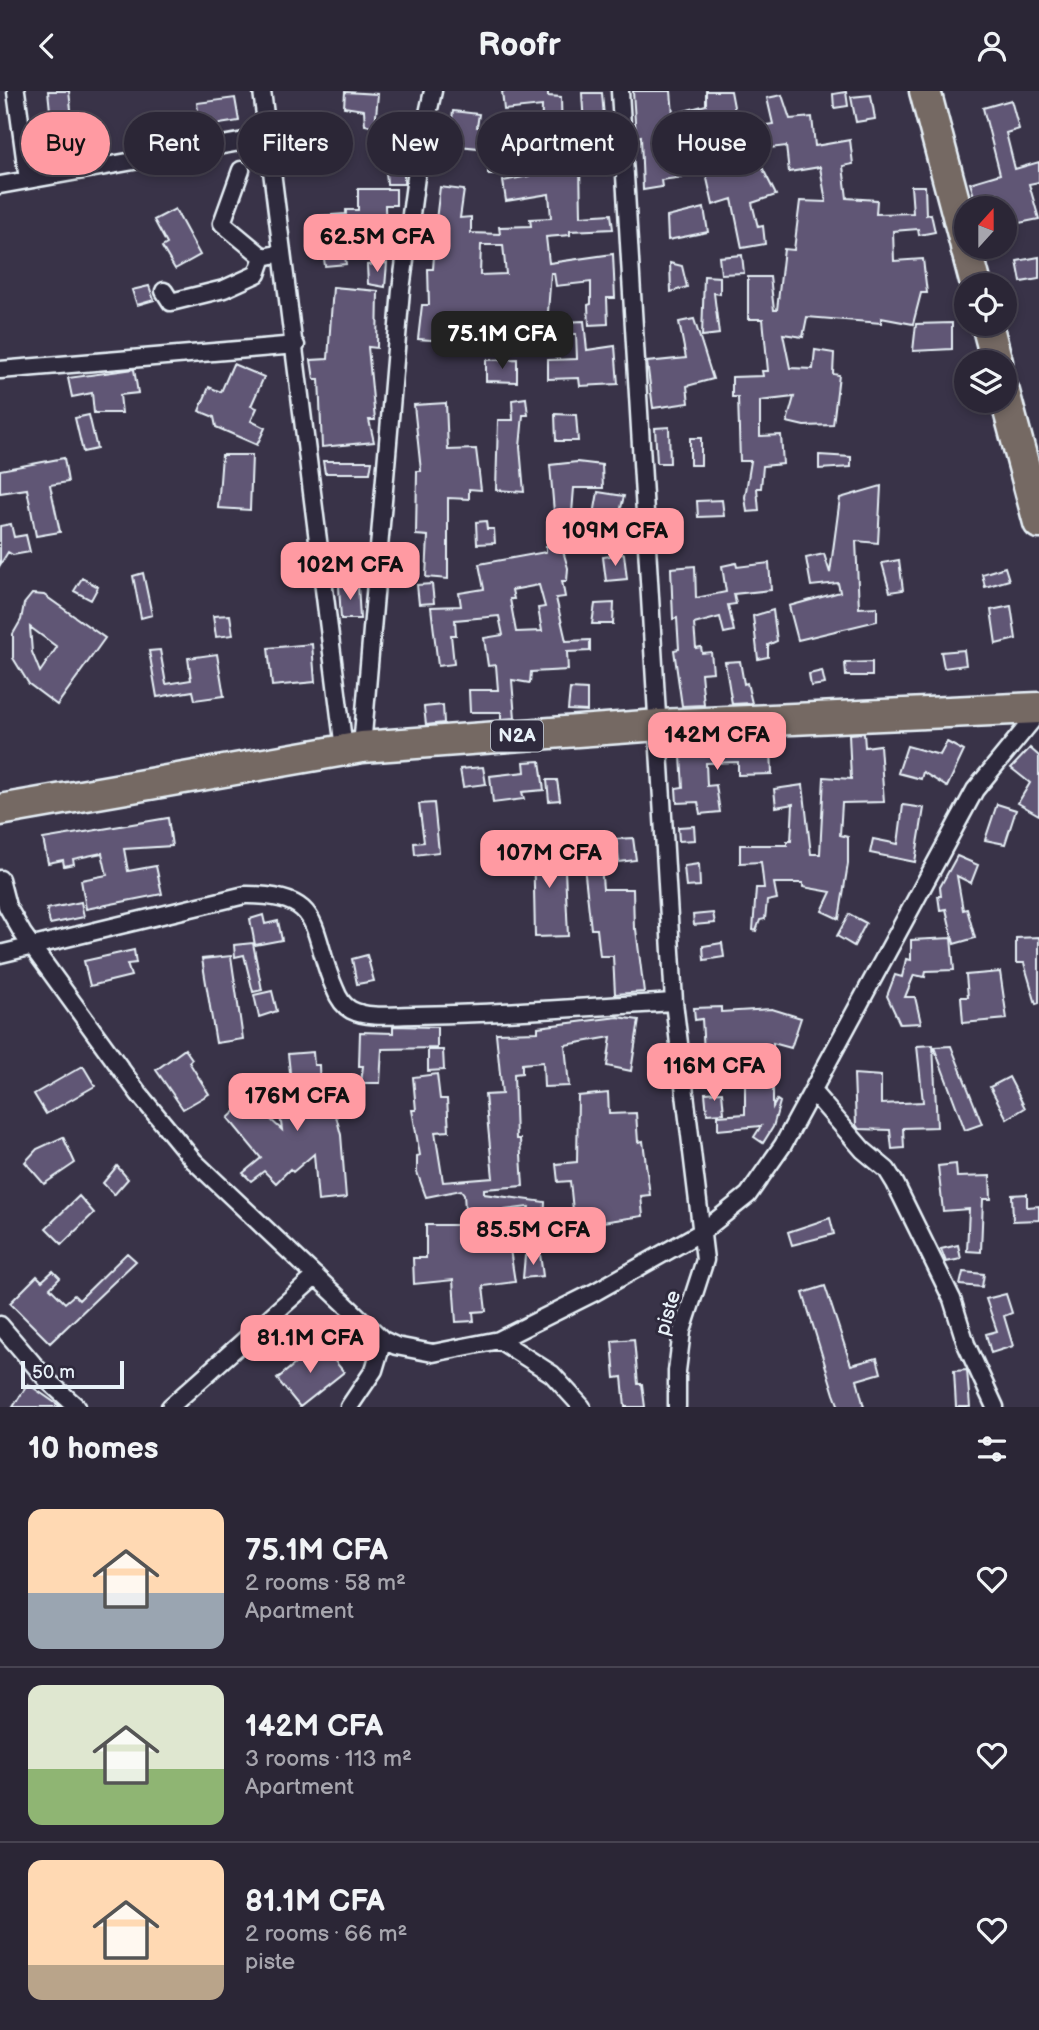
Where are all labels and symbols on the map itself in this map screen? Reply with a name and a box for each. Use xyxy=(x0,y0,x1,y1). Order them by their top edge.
north arrow xyxy=(954,196,1017,259)
pin: 62.5M CFA xyxy=(297,215,457,274)
pin: 75.1M CFA xyxy=(422,311,582,371)
pin: 109M CFA xyxy=(543,509,687,568)
pin: 102M CFA xyxy=(278,543,422,602)
pin: 142M CFA xyxy=(645,713,789,772)
road number: N2A xyxy=(491,721,543,751)
pin: 107M CFA xyxy=(477,831,621,890)
pin: 116M CFA xyxy=(642,1044,786,1103)
pin: 176M CFA xyxy=(225,1073,369,1133)
pin: 85.5M CFA xyxy=(453,1207,613,1267)
street label: piste xyxy=(650,1288,686,1338)
pin: 81.1M CFA xyxy=(230,1315,390,1375)
scale bar xyxy=(21,1358,124,1390)

